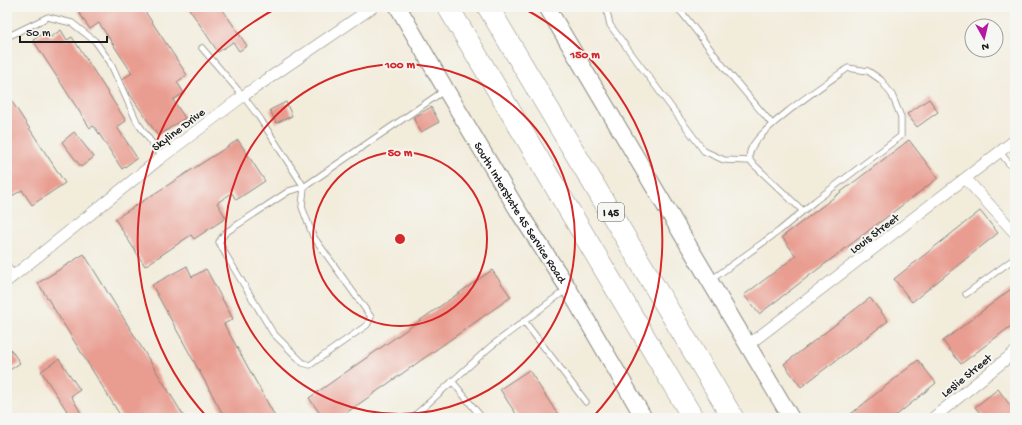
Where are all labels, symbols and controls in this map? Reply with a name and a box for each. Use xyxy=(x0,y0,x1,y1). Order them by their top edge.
scale bar xyxy=(20,18,107,44)
north arrow xyxy=(964,18,1004,58)
text: 50 m xyxy=(26,27,51,41)
text: N xyxy=(981,39,990,52)
text: 150 m xyxy=(569,49,600,63)
text: 100 m xyxy=(384,59,415,73)
street label: Skyline Drive xyxy=(150,106,209,155)
street label: South Interstate 45 Service Road xyxy=(470,140,569,287)
text: 50 m xyxy=(388,147,413,161)
road number: I 45 xyxy=(598,203,624,221)
street label: Louis Street xyxy=(848,211,903,258)
centre of rings xyxy=(393,232,407,246)
street label: Leslie Street xyxy=(939,351,996,401)

